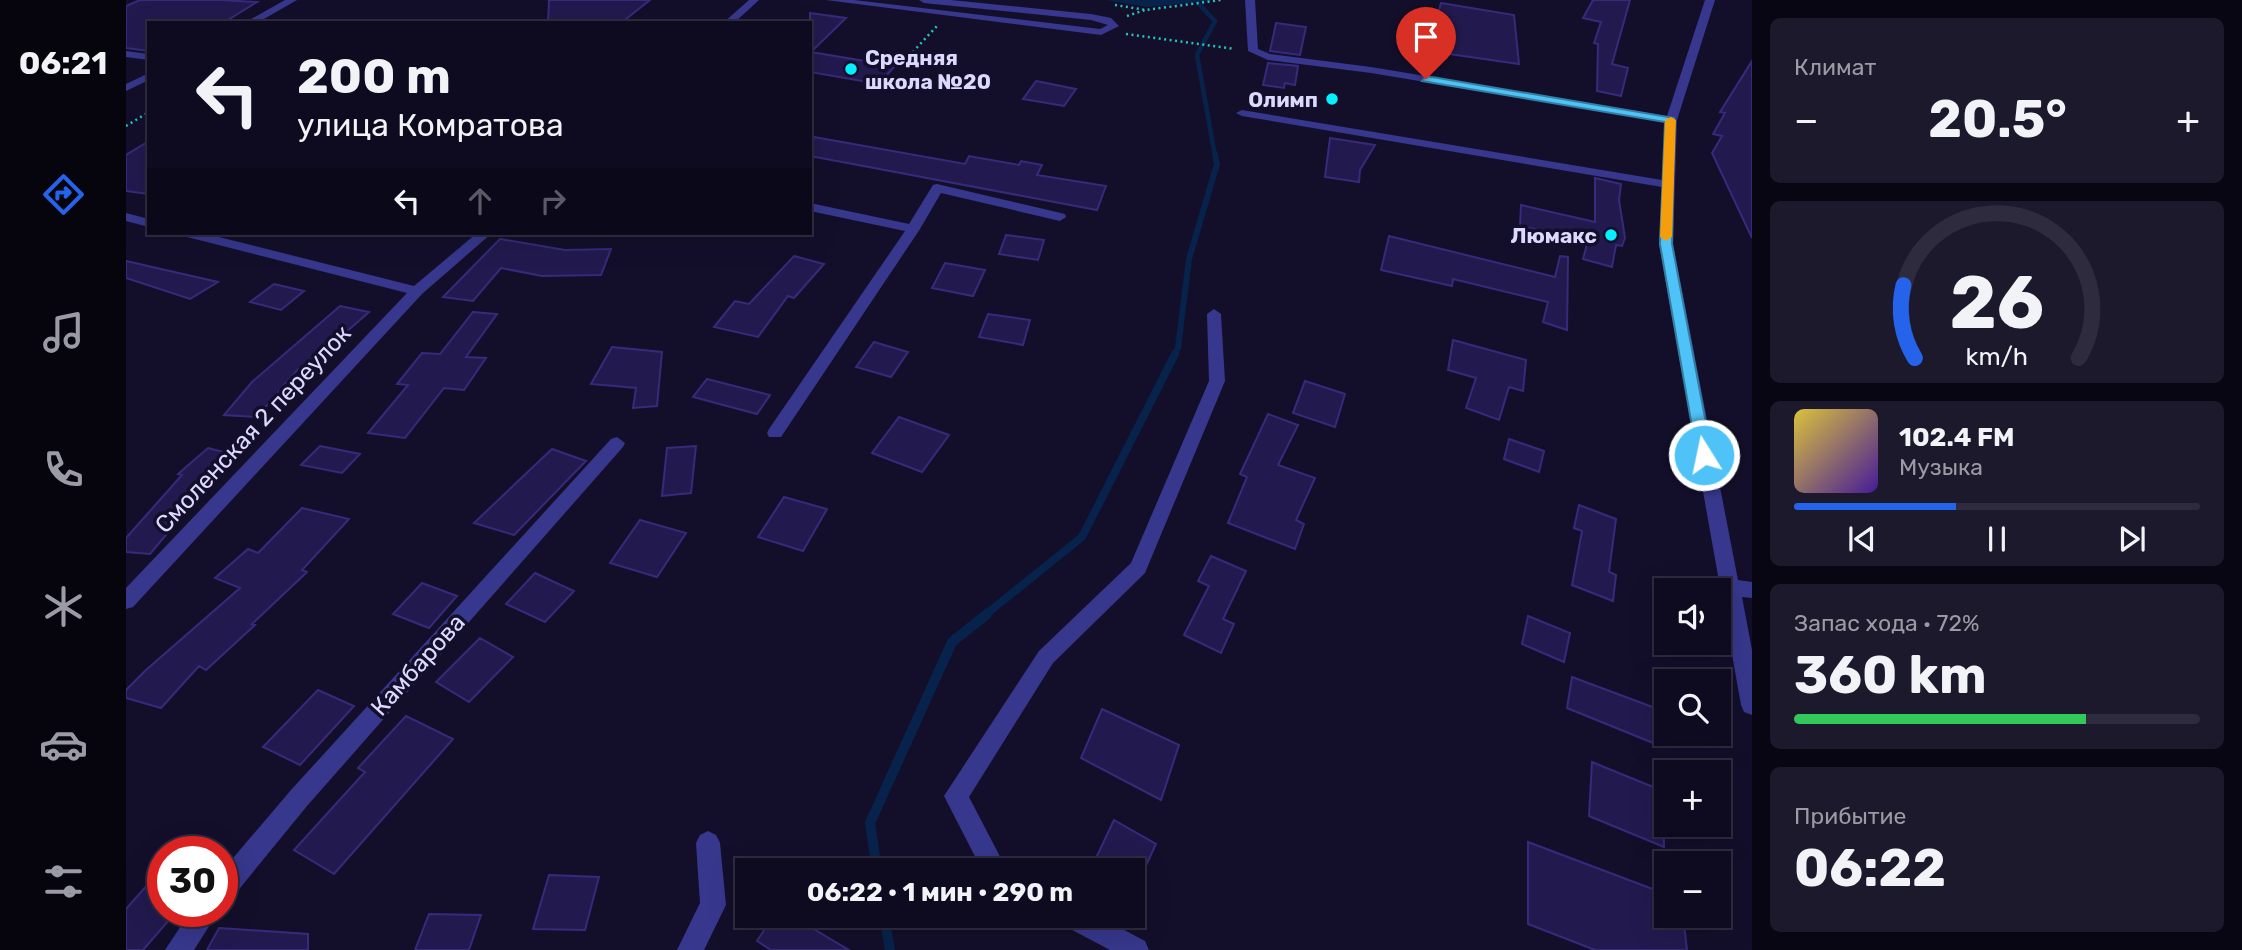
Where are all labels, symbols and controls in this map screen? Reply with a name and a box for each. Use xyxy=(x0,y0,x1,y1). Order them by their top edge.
pin xyxy=(1396,7,1456,79)
icon: arrive xyxy=(1407,18,1445,56)
text: 06:21 xyxy=(19,44,107,82)
place label: Средняя школа №20 xyxy=(865,45,991,94)
text: 200 m xyxy=(297,47,451,105)
icon: left xyxy=(182,49,273,140)
text: Климат xyxy=(1794,53,1876,81)
marker: Средняя школа №20 xyxy=(843,61,859,77)
place label: Олимп xyxy=(1248,87,1318,112)
text: 20.5° xyxy=(1928,88,2067,150)
marker: Олимп xyxy=(1324,91,1340,107)
text: − xyxy=(1794,97,1819,143)
text: + xyxy=(2176,97,2200,143)
text: улица Комратова xyxy=(297,106,564,144)
icon: directions xyxy=(39,170,88,219)
icon: left xyxy=(388,182,426,220)
icon: ahead xyxy=(461,182,499,220)
icon: right xyxy=(534,182,572,220)
place label: Люмакс xyxy=(1510,223,1597,248)
marker: Люмакс xyxy=(1603,227,1619,243)
text: 26 xyxy=(1950,260,2044,346)
icon: music xyxy=(39,308,88,357)
street label: Смоленская 2 переулок xyxy=(149,319,357,539)
text: km/h xyxy=(1966,342,2028,371)
position arrow xyxy=(1667,418,1741,492)
text: 102.4 FM xyxy=(1899,422,2015,453)
icon: phone xyxy=(39,445,88,494)
text: Музыка xyxy=(1899,453,1983,481)
icon: previous xyxy=(1843,520,1881,558)
icon: pause xyxy=(1978,520,2016,558)
icon: next xyxy=(2113,520,2151,558)
map controls xyxy=(1654,578,1731,928)
button: sound xyxy=(1654,578,1731,655)
icon: climate xyxy=(39,582,88,631)
street label: Камбарова xyxy=(365,608,471,722)
text: Запас хода · 72% xyxy=(1794,609,1979,637)
text: 360 km xyxy=(1794,644,1987,706)
button: search xyxy=(1654,669,1731,746)
icon: car xyxy=(39,720,88,769)
button: + xyxy=(1654,760,1731,837)
text: Прибытие xyxy=(1794,802,1906,830)
speed limit sign: 30 xyxy=(147,836,238,927)
text: 06:22 xyxy=(1794,837,1946,899)
button: − xyxy=(1654,851,1731,928)
icon: filters xyxy=(39,857,88,906)
text: 06:22 · 1 мин · 290 m xyxy=(807,877,1073,908)

